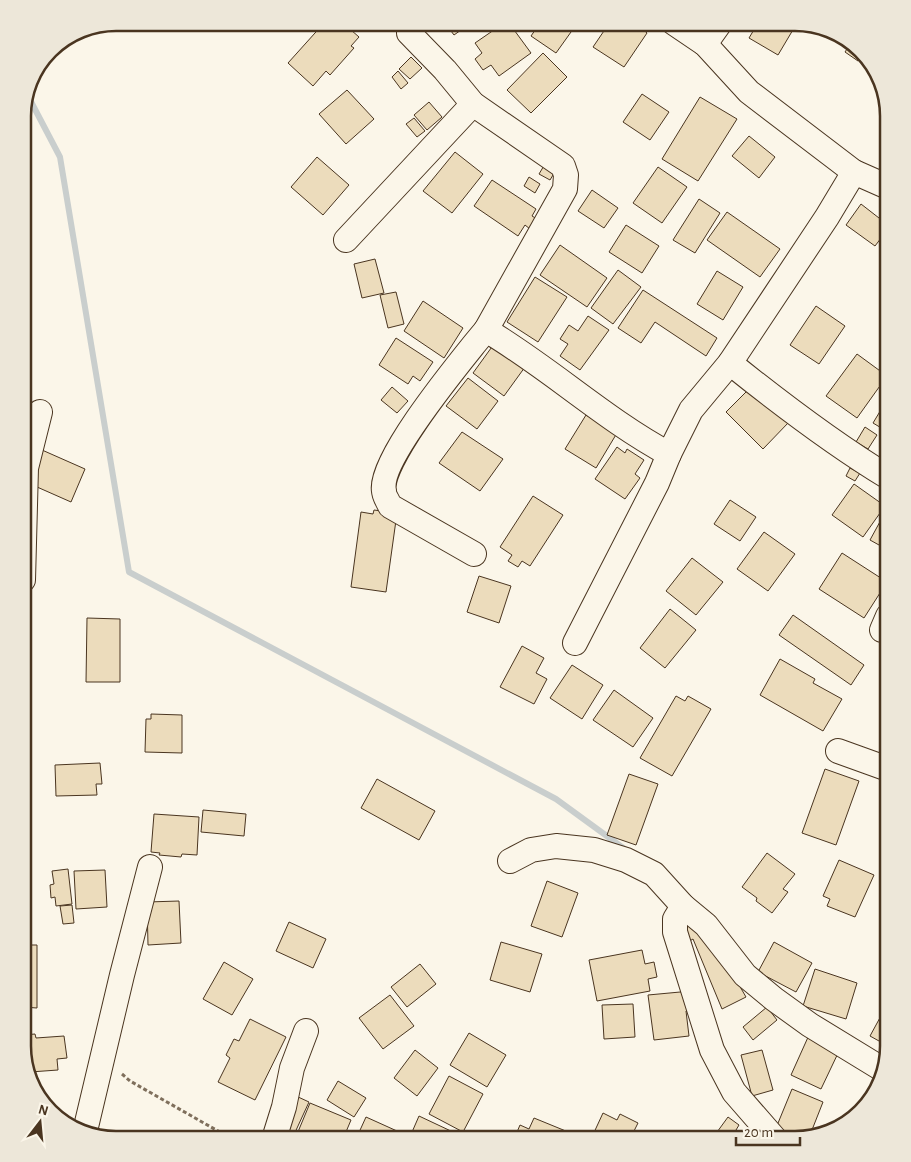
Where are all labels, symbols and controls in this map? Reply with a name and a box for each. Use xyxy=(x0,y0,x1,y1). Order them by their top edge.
north arrow xyxy=(15,1097,65,1147)
text: N xyxy=(37,1102,50,1119)
scale bar xyxy=(736,1114,800,1146)
text: 20 m xyxy=(744,1125,773,1140)

